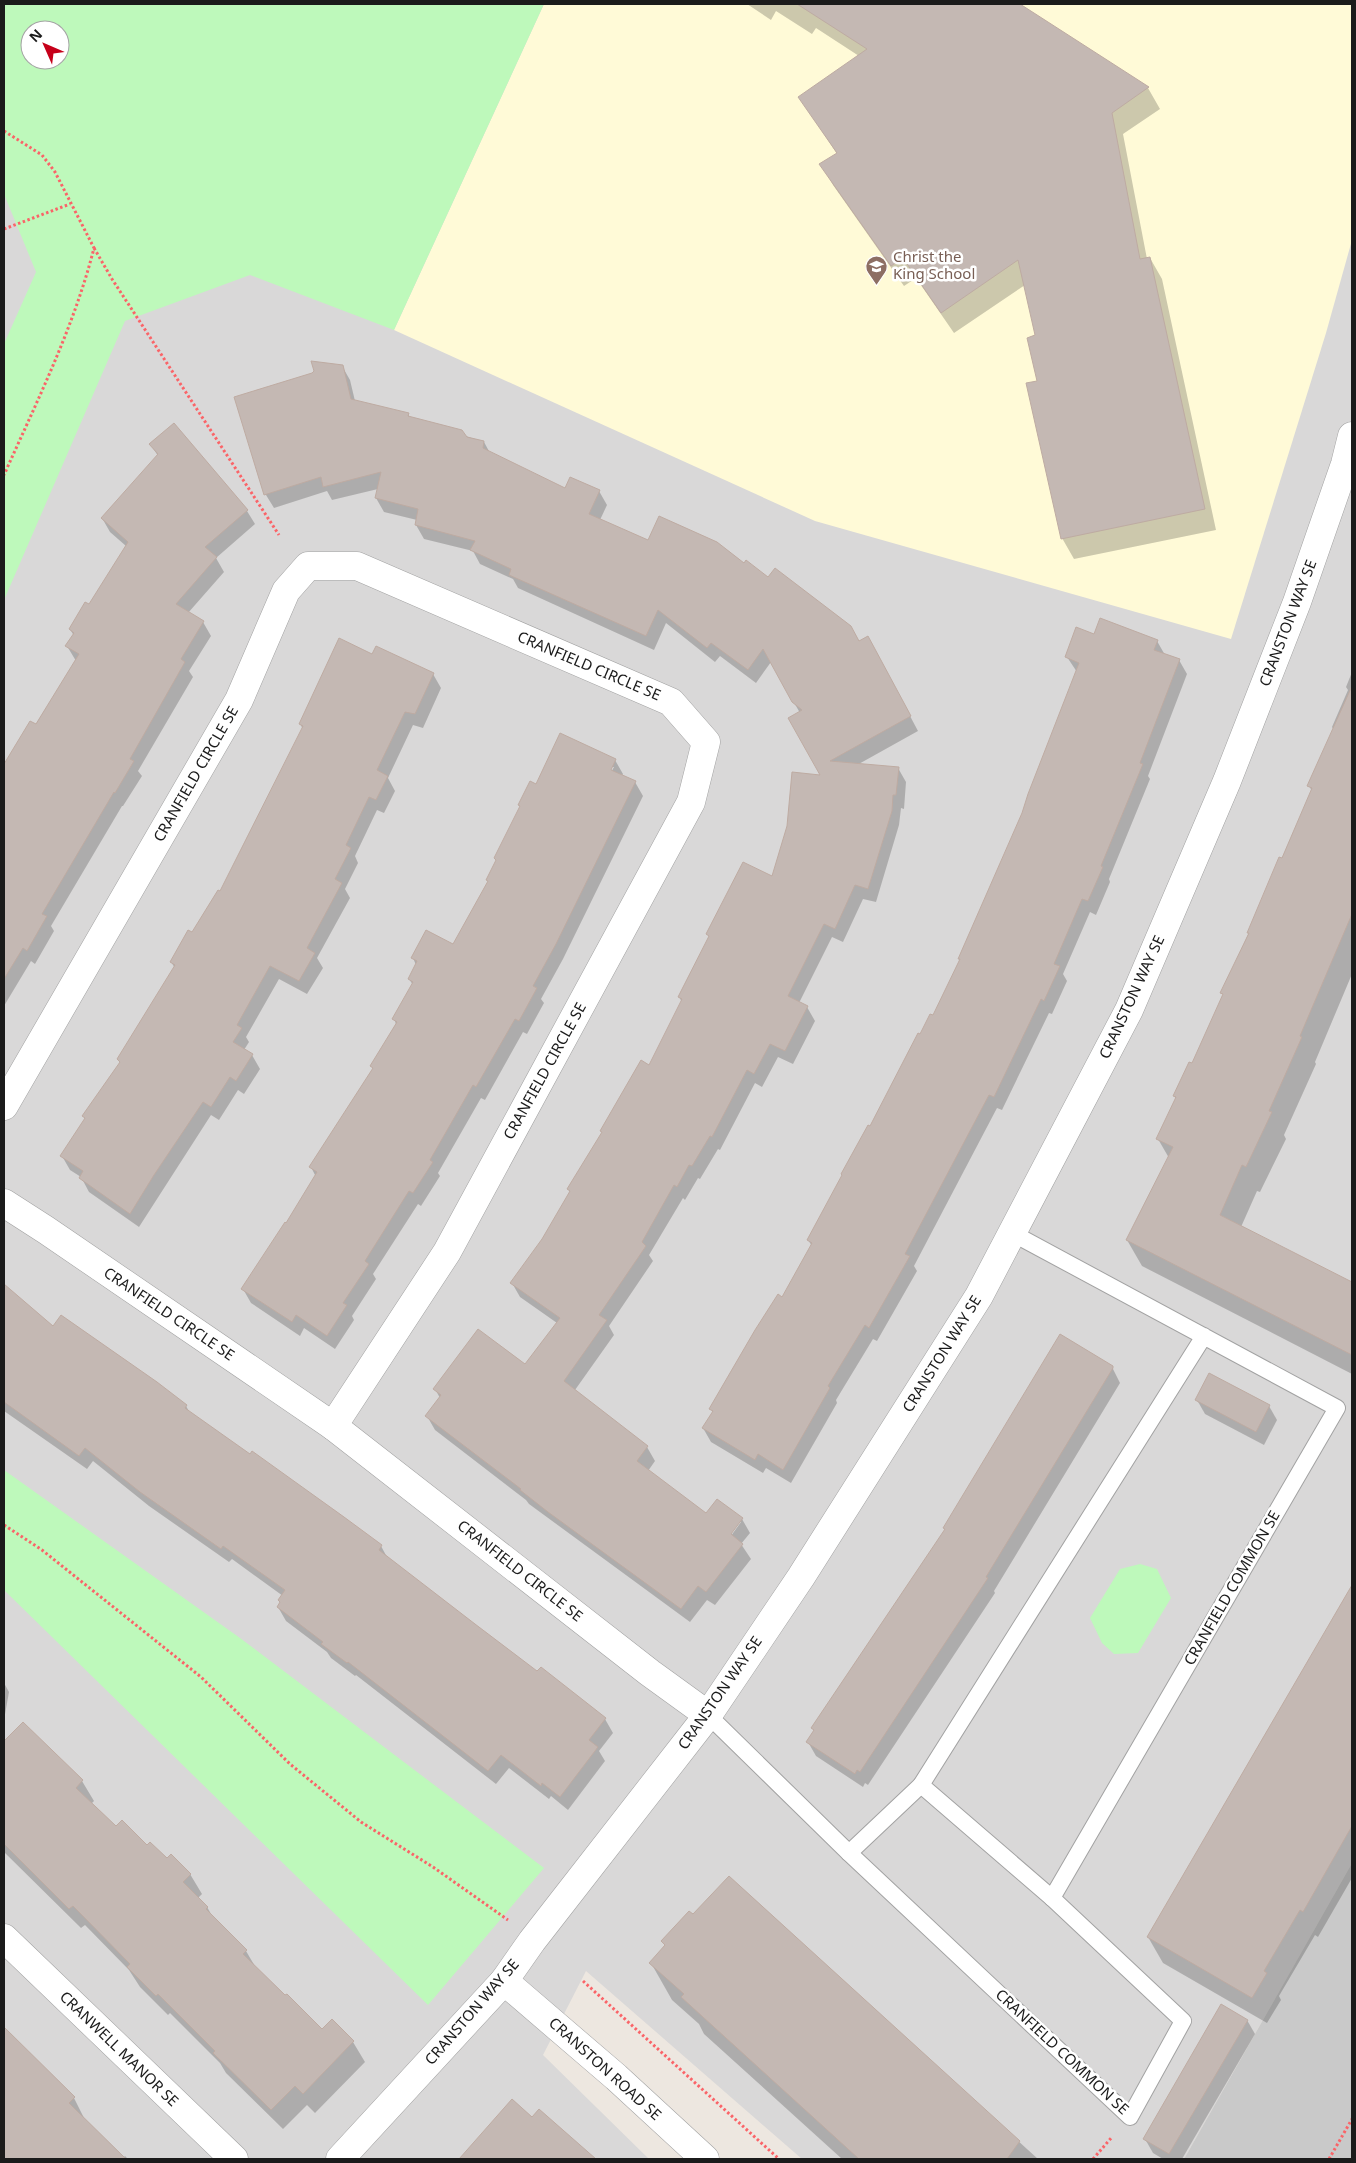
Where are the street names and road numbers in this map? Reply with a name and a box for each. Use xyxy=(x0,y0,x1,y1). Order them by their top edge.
street label: CRANSTON WAY SE xyxy=(1254,556,1320,689)
street label: CRANFIELD CIRCLE SE xyxy=(515,626,664,704)
street label: CRANFIELD CIRCLE SE xyxy=(148,702,242,845)
street label: CRANSTON WAY SE xyxy=(1094,932,1168,1062)
street label: CRANFIELD CIRCLE SE xyxy=(498,998,590,1143)
street label: CRANFIELD CIRCLE SE xyxy=(100,1262,239,1364)
street label: CRANSTON WAY SE xyxy=(897,1291,985,1416)
street label: CRANFIELD COMMON SE xyxy=(1179,1507,1284,1668)
street label: CRANFIELD CIRCLE SE xyxy=(454,1515,587,1625)
street label: CRANSTON WAY SE xyxy=(673,1632,766,1753)
street label: CRANSTON WAY SE xyxy=(420,1954,523,2069)
street label: CRANFIELD COMMON SE xyxy=(992,1984,1134,2118)
street label: CRANWELL MANOR SE xyxy=(56,1986,183,2110)
street label: CRANSTON ROAD SE xyxy=(545,2012,666,2124)

